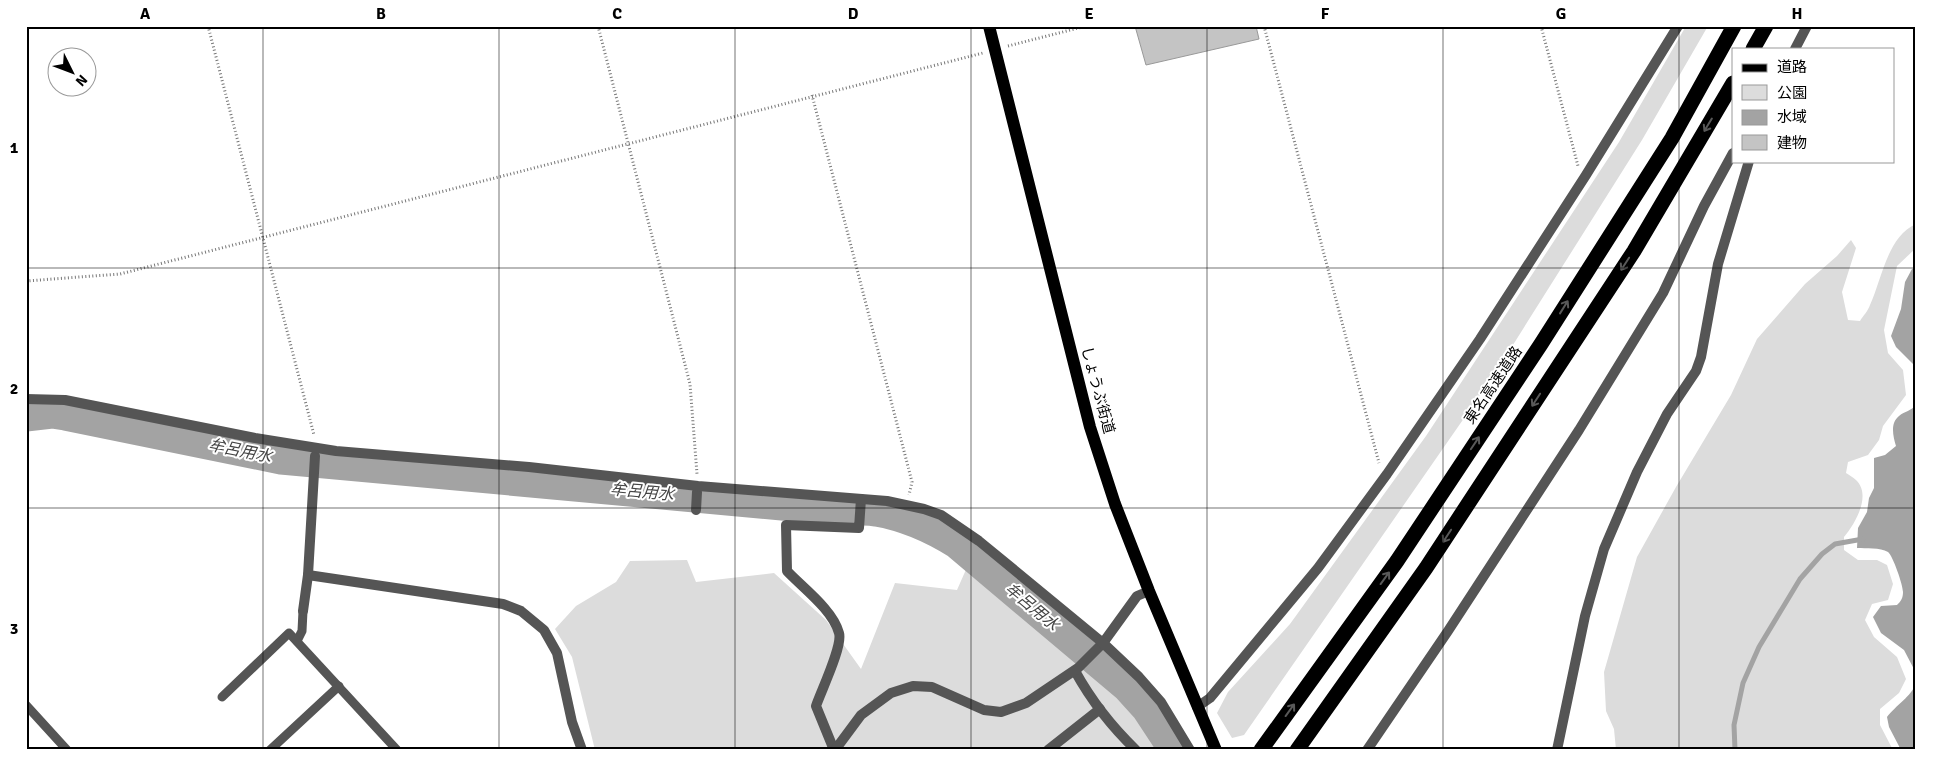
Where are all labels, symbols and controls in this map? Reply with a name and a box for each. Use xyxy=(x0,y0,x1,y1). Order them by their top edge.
text: A xyxy=(140,4,151,24)
text: B xyxy=(376,4,386,24)
text: C xyxy=(612,4,622,24)
text: D xyxy=(848,4,859,24)
text: E xyxy=(1084,4,1094,24)
text: F xyxy=(1321,4,1330,24)
text: G xyxy=(1556,4,1566,24)
text: H xyxy=(1792,4,1802,24)
north arrow xyxy=(48,48,98,98)
legend xyxy=(1732,48,1894,162)
text: 道路 xyxy=(1777,58,1807,76)
text: N xyxy=(72,71,91,90)
text: 公園 xyxy=(1777,84,1807,102)
text: 水域 xyxy=(1777,108,1807,126)
one-way arrow xyxy=(1703,117,1713,132)
text: 建物 xyxy=(1777,134,1807,152)
text: 1 xyxy=(10,138,19,158)
one-way arrow xyxy=(1620,257,1630,271)
one-way arrow xyxy=(1560,301,1570,315)
street label: 東名高速道路 xyxy=(1460,343,1526,427)
street label: しょうぶ街道 xyxy=(1078,344,1118,436)
text: 2 xyxy=(10,379,18,399)
one-way arrow xyxy=(1531,393,1541,407)
water label: 牟呂用水 xyxy=(207,435,275,467)
one-way arrow xyxy=(1470,437,1480,451)
water label: 牟呂用水 xyxy=(609,479,677,505)
one-way arrow xyxy=(1442,529,1452,543)
one-way arrow xyxy=(1380,571,1390,585)
water label: 牟呂用水 xyxy=(1001,579,1064,637)
text: 3 xyxy=(10,619,18,639)
one-way arrow xyxy=(1285,703,1295,717)

